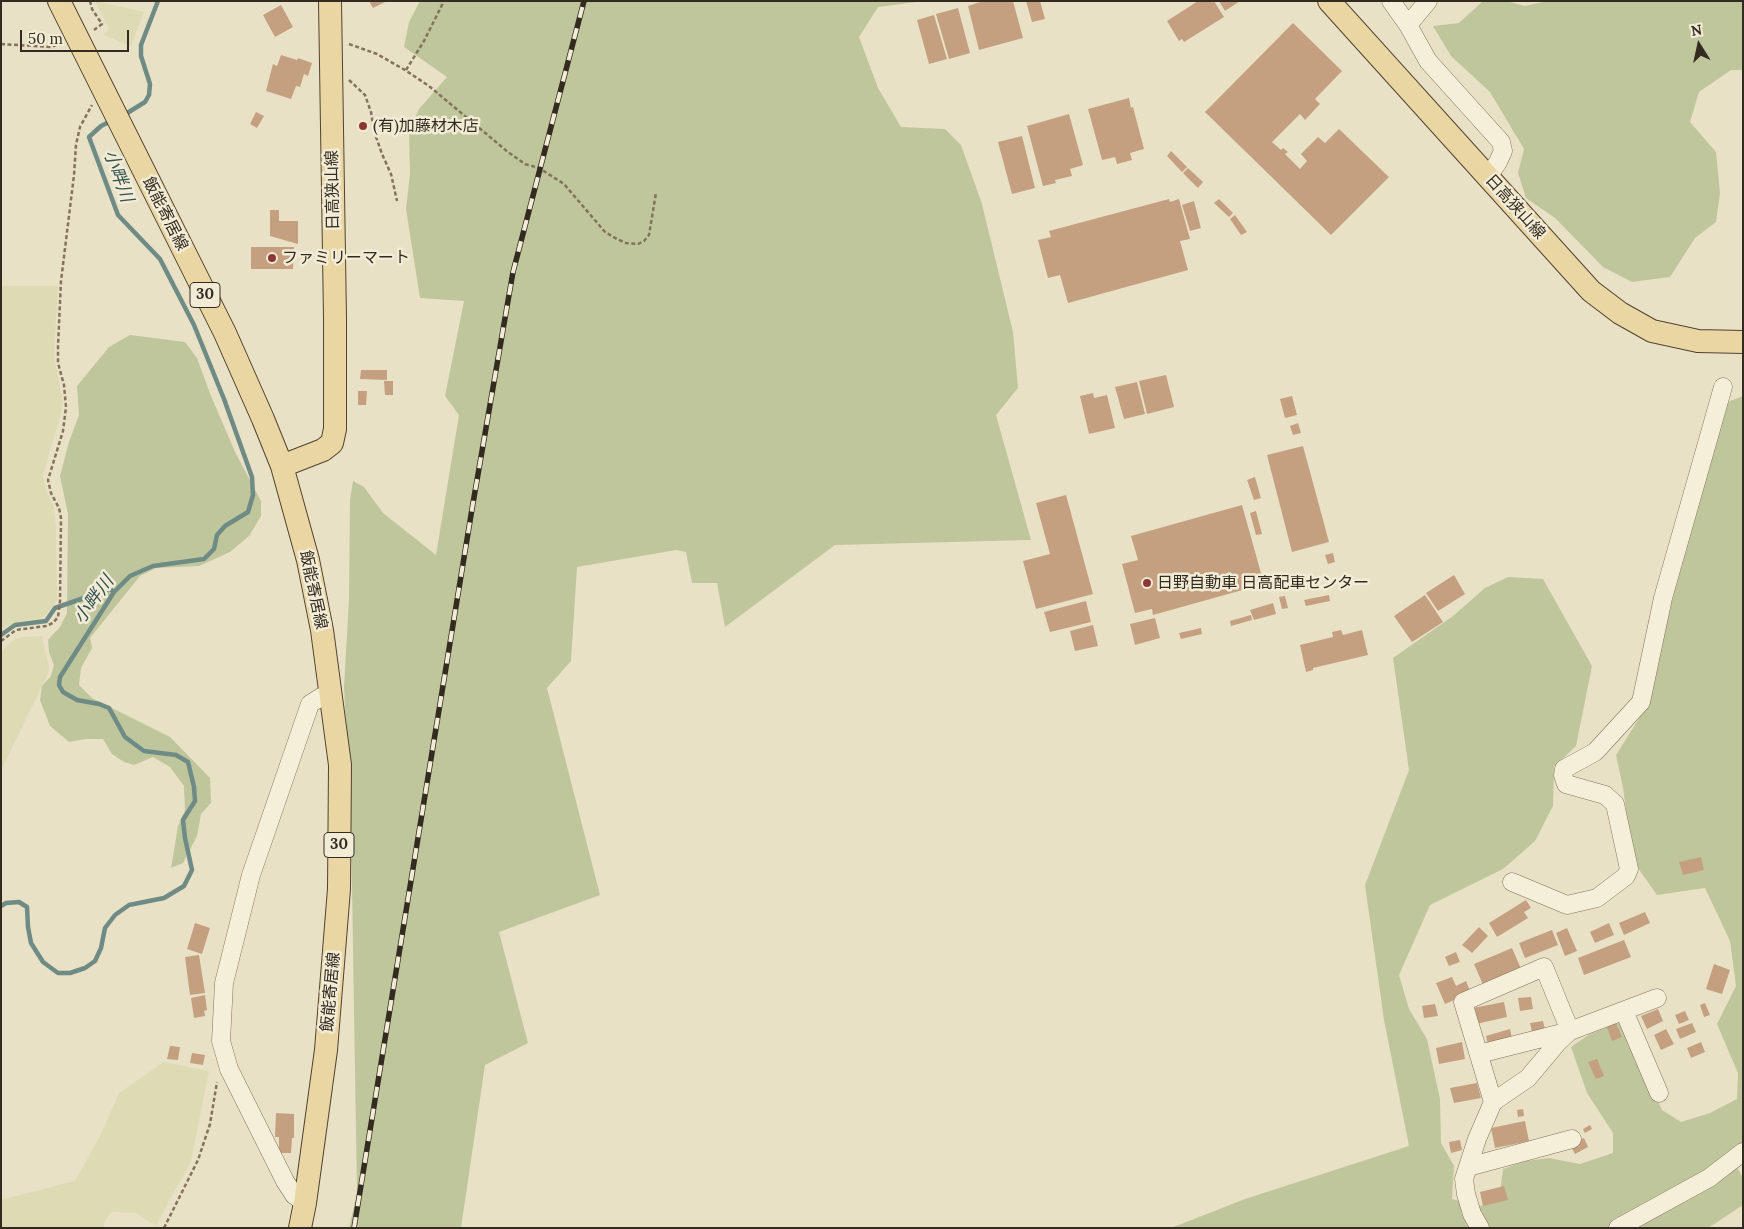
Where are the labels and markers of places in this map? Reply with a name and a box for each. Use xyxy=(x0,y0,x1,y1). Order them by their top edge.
place label: (有)加藤材木店 xyxy=(373,116,479,136)
marker: (有)加藤材木店 xyxy=(357,120,369,132)
place label: ファミリーマート xyxy=(282,248,410,268)
marker: ファミリーマート xyxy=(266,252,278,264)
place label: 日野自動車 日高配車センター xyxy=(1157,573,1369,593)
marker: 日野自動車 日高配車センター xyxy=(1141,577,1153,589)

